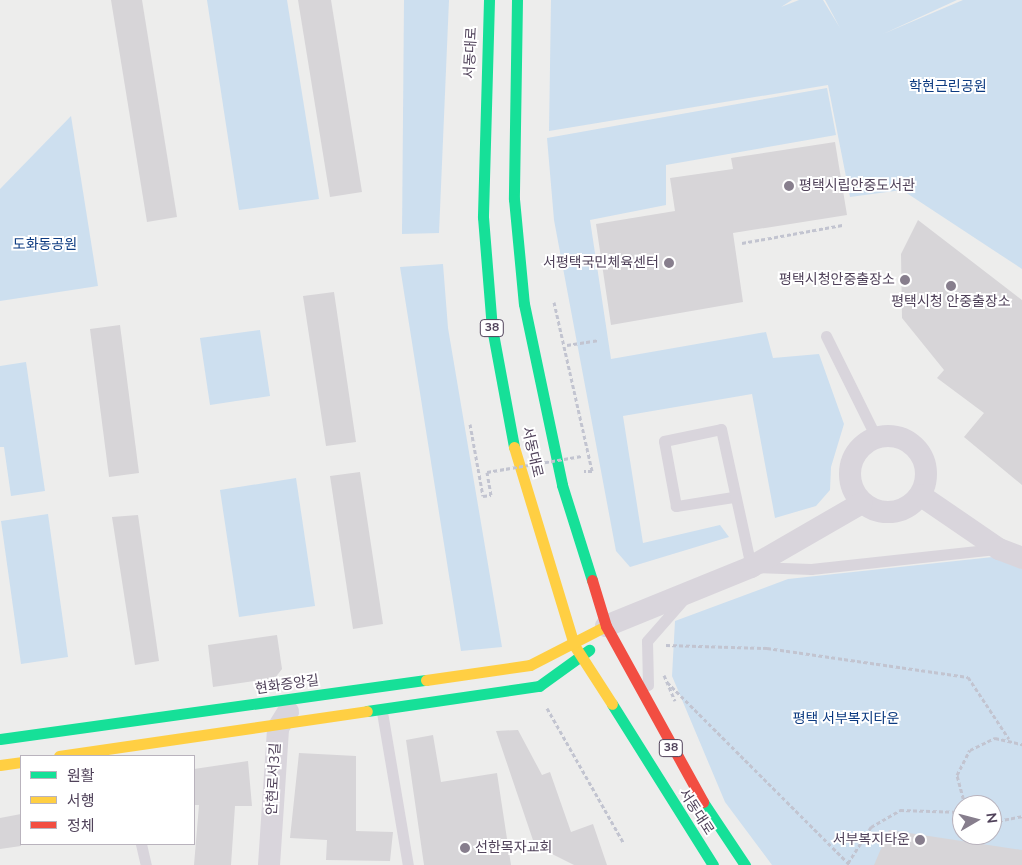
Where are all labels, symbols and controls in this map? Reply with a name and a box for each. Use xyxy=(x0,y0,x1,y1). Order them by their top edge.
street label: 서동대로 xyxy=(461,27,481,79)
park label: 학현근린공원 xyxy=(909,79,987,95)
place label: 평택시립안중도서관 xyxy=(799,178,915,194)
marker: 평택시립안중도서관 xyxy=(783,180,795,192)
park label: 도화동공원 xyxy=(13,237,77,253)
place label: 서평택국민체육센터 xyxy=(543,255,659,271)
marker: 서평택국민체육센터 xyxy=(663,257,675,269)
place label: 평택시청안중출장소 xyxy=(779,272,895,288)
marker: 평택시청안중출장소 xyxy=(899,274,911,286)
marker: 평택시청 안중출장소 xyxy=(945,280,957,292)
place label: 평택시청 안중출장소 xyxy=(891,294,1011,310)
road number: 38 xyxy=(480,318,504,338)
street label: 서동대로 xyxy=(518,425,546,479)
street label: 현화중앙길 xyxy=(254,672,320,698)
park label: 평택 서부복지타운 xyxy=(793,711,899,727)
road number: 38 xyxy=(658,738,684,758)
street label: 안현로서3길 xyxy=(264,742,284,816)
legend xyxy=(20,755,195,845)
text: 원활 xyxy=(67,766,95,786)
street label: 서동대로 xyxy=(675,786,717,838)
text: 서행 xyxy=(67,791,95,811)
north arrow xyxy=(952,795,1002,845)
text: N xyxy=(981,811,1001,824)
text: 정체 xyxy=(67,816,95,836)
place label: 서부복지타운 xyxy=(833,832,910,848)
marker: 서부복지타운 xyxy=(914,834,926,846)
place label: 선한목자교회 xyxy=(475,840,552,856)
marker: 선한목자교회 xyxy=(459,842,471,854)

